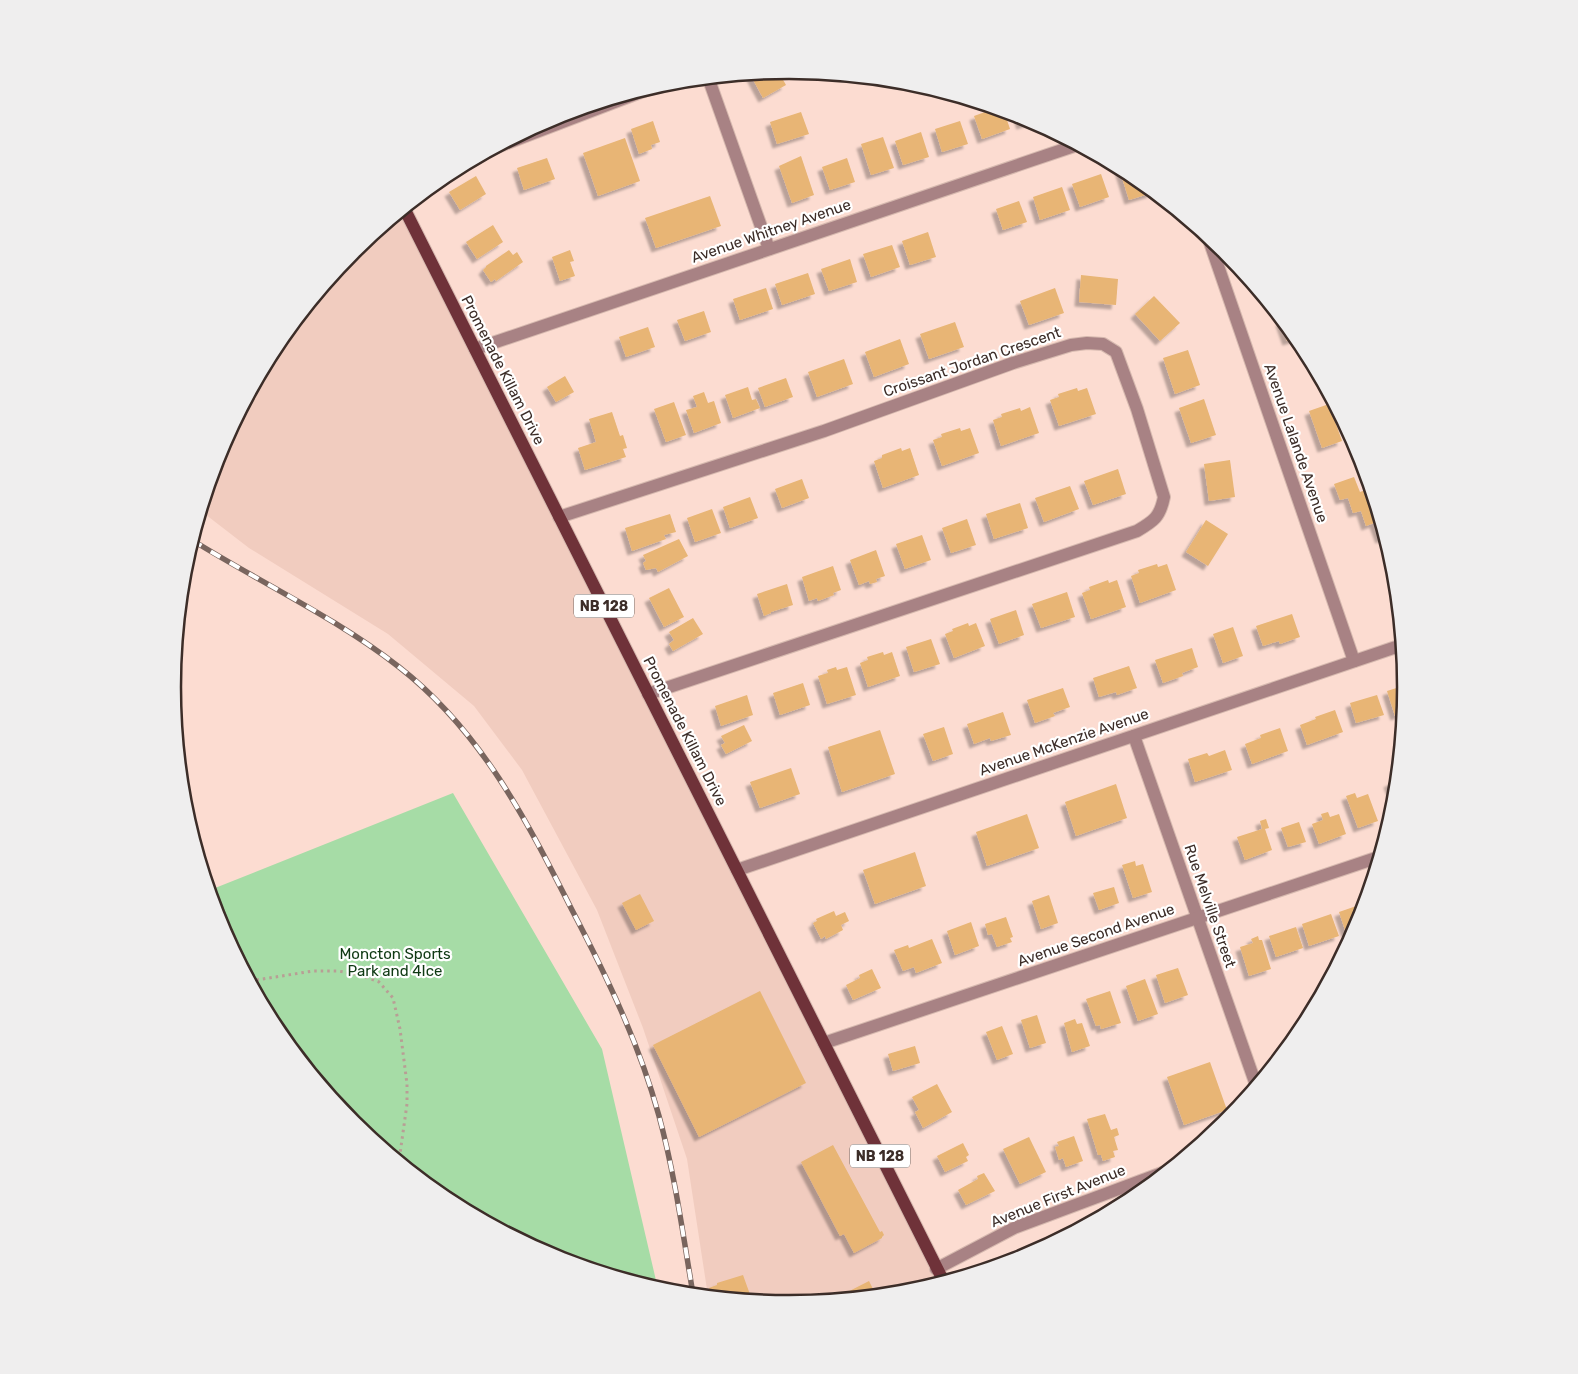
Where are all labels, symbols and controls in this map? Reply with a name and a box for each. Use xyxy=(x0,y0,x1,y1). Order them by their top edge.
street label: Avenue Whitney Avenue xyxy=(689,195,853,267)
street label: Promenade Killam Drive xyxy=(457,292,549,448)
street label: Croissant Jordan Crescent xyxy=(881,323,1063,401)
street label: Avenue Lalande Avenue xyxy=(1260,361,1332,525)
road number: NB 128 xyxy=(574,594,634,618)
street label: Promenade Killam Drive xyxy=(639,653,731,809)
street label: Avenue McKenzie Avenue xyxy=(977,705,1151,779)
street label: Rue Melville Street xyxy=(1180,842,1240,970)
street label: Avenue Second Avenue xyxy=(1015,900,1177,970)
park label: Moncton Sports Park and 4Ice xyxy=(339,945,451,980)
road number: NB 128 xyxy=(850,1144,910,1168)
street label: Avenue First Avenue xyxy=(988,1161,1128,1231)

